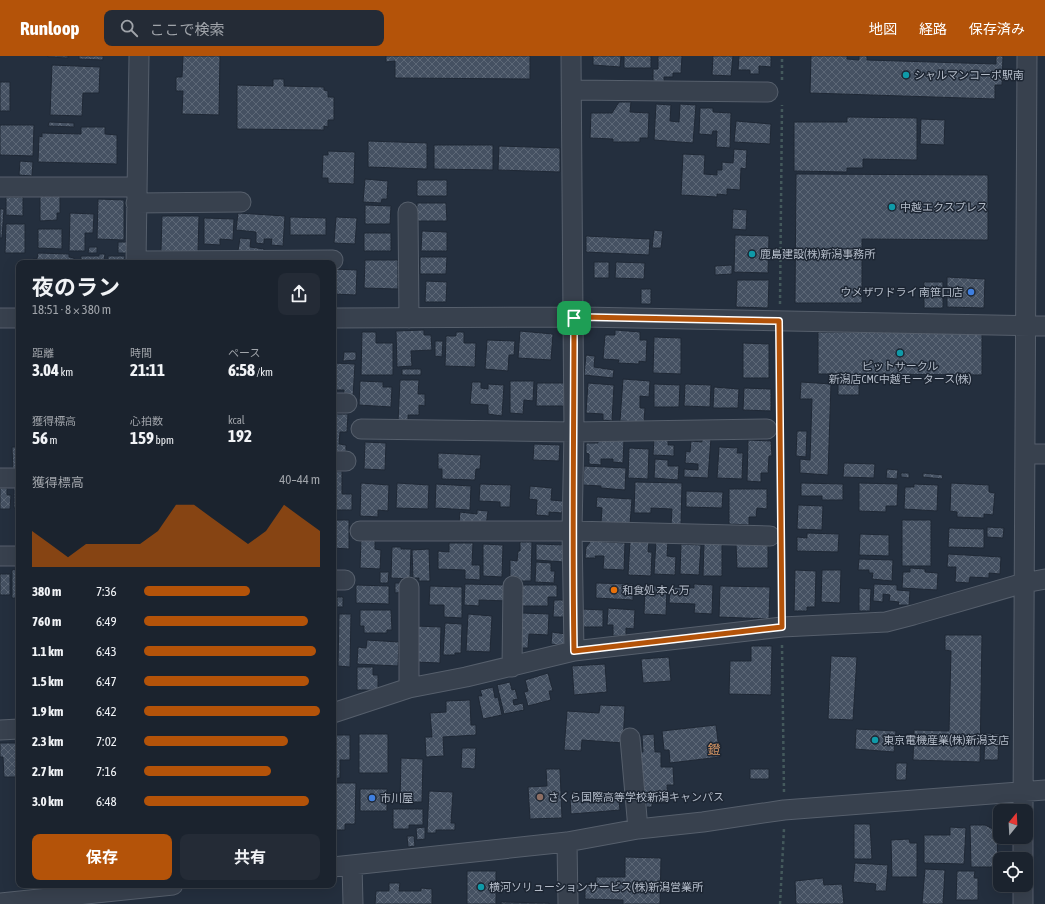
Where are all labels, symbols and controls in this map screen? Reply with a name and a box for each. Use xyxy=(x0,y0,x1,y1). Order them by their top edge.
search box xyxy=(104,10,384,46)
text: Runloop xyxy=(20,17,80,39)
icon: search xyxy=(118,17,140,39)
text: ここで検索 xyxy=(150,21,225,38)
text: 地図 xyxy=(869,21,897,37)
text: 経路 xyxy=(919,21,947,37)
text: 保存済み xyxy=(969,21,1025,37)
place label: シャルマンコーポ駅南 xyxy=(914,69,1024,81)
marker: シャルマンコーポ駅南 xyxy=(901,70,911,80)
place label: 中越エクスプレス xyxy=(900,201,988,213)
marker: 中越エクスプレス xyxy=(887,202,897,212)
place label: 鹿島建設(株)新潟事務所 xyxy=(760,248,876,260)
marker: 鹿島建設(株)新潟事務所 xyxy=(747,249,757,259)
button: share xyxy=(278,273,320,315)
text: 夜のラン xyxy=(32,274,120,300)
place label: ウメザワドライ 南笹口店 xyxy=(840,286,963,298)
marker: ウメザワドライ 南笹口店 xyxy=(966,287,976,297)
pin xyxy=(557,301,591,335)
text: 18:51 · 8 × 380 m xyxy=(32,302,111,317)
icon: arrive xyxy=(563,307,585,329)
text: 距離 xyxy=(32,347,54,359)
text: 時間 xyxy=(130,347,152,359)
text: ペース xyxy=(228,347,260,359)
marker: ピットサークル 新潟店CMC中越モータース(株) xyxy=(895,348,905,358)
text: 3.04 xyxy=(32,360,59,380)
text: 21:11 xyxy=(130,360,165,380)
text: 6:58 xyxy=(228,360,255,380)
place label: ピットサークル 新潟店CMC中越モータース(株) xyxy=(829,360,972,385)
text: km xyxy=(59,366,73,378)
text: /km xyxy=(255,366,273,378)
text: kcal xyxy=(228,414,245,426)
text: 獲得標高 xyxy=(32,415,76,427)
text: 心拍数 xyxy=(130,415,163,427)
text: 192 xyxy=(228,426,252,446)
text: 56 xyxy=(32,428,48,448)
text: 159 xyxy=(130,428,154,448)
text: m xyxy=(48,434,57,446)
text: bpm xyxy=(154,434,174,446)
text: 40–44 m xyxy=(279,472,320,487)
text: 獲得標高 xyxy=(32,475,84,490)
text: 380 m xyxy=(32,584,61,599)
text: 7:36 xyxy=(96,584,117,599)
place label: 和食処 本ん万 xyxy=(622,584,690,596)
marker: 和食処 本ん万 xyxy=(609,585,619,595)
text: 760 m xyxy=(32,614,61,629)
text: 6:49 xyxy=(96,614,117,629)
text: 1.1 km xyxy=(32,644,63,659)
text: 6:43 xyxy=(96,644,117,659)
text: 1.5 km xyxy=(32,674,63,689)
text: 6:47 xyxy=(96,674,117,689)
text: 1.9 km xyxy=(32,704,63,719)
text: 6:42 xyxy=(96,704,117,719)
text: 2.3 km xyxy=(32,734,63,749)
text: 7:02 xyxy=(96,734,117,749)
place label: 東京電機産業(株)新潟支店 xyxy=(883,734,1009,746)
marker: 東京電機産業(株)新潟支店 xyxy=(870,735,880,745)
district label: 鐙 xyxy=(707,742,721,757)
text: 2.7 km xyxy=(32,764,63,779)
text: 7:16 xyxy=(96,764,117,779)
place label: さくら国際高等学校新潟キャンパス xyxy=(548,791,724,803)
place label: 市川屋 xyxy=(380,792,413,804)
marker: さくら国際高等学校新潟キャンパス xyxy=(535,792,545,802)
marker: 市川屋 xyxy=(367,793,377,803)
text: 3.0 km xyxy=(32,794,63,809)
text: 6:48 xyxy=(96,794,117,809)
north arrow xyxy=(993,804,1033,844)
map controls xyxy=(993,804,1033,892)
button: 保存 xyxy=(32,834,172,880)
button: 共有 xyxy=(180,834,320,880)
button: locate xyxy=(993,852,1033,892)
place label: 横河ソリューションサービス(株)新潟営業所 xyxy=(489,881,704,893)
marker: 横河ソリューションサービス(株)新潟営業所 xyxy=(476,882,486,892)

